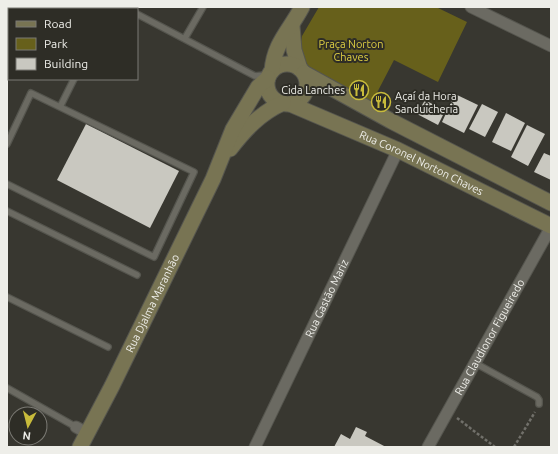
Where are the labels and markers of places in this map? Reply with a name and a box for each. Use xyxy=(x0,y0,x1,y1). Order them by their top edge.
restaurant icon: Cida Lanches xyxy=(348,79,370,101)
place label: Cida Lanches xyxy=(281,84,345,96)
place label: Açaí da Hora Sanduicheria xyxy=(395,90,458,115)
restaurant icon: Açaí da Hora Sanduicheria xyxy=(370,91,392,113)

